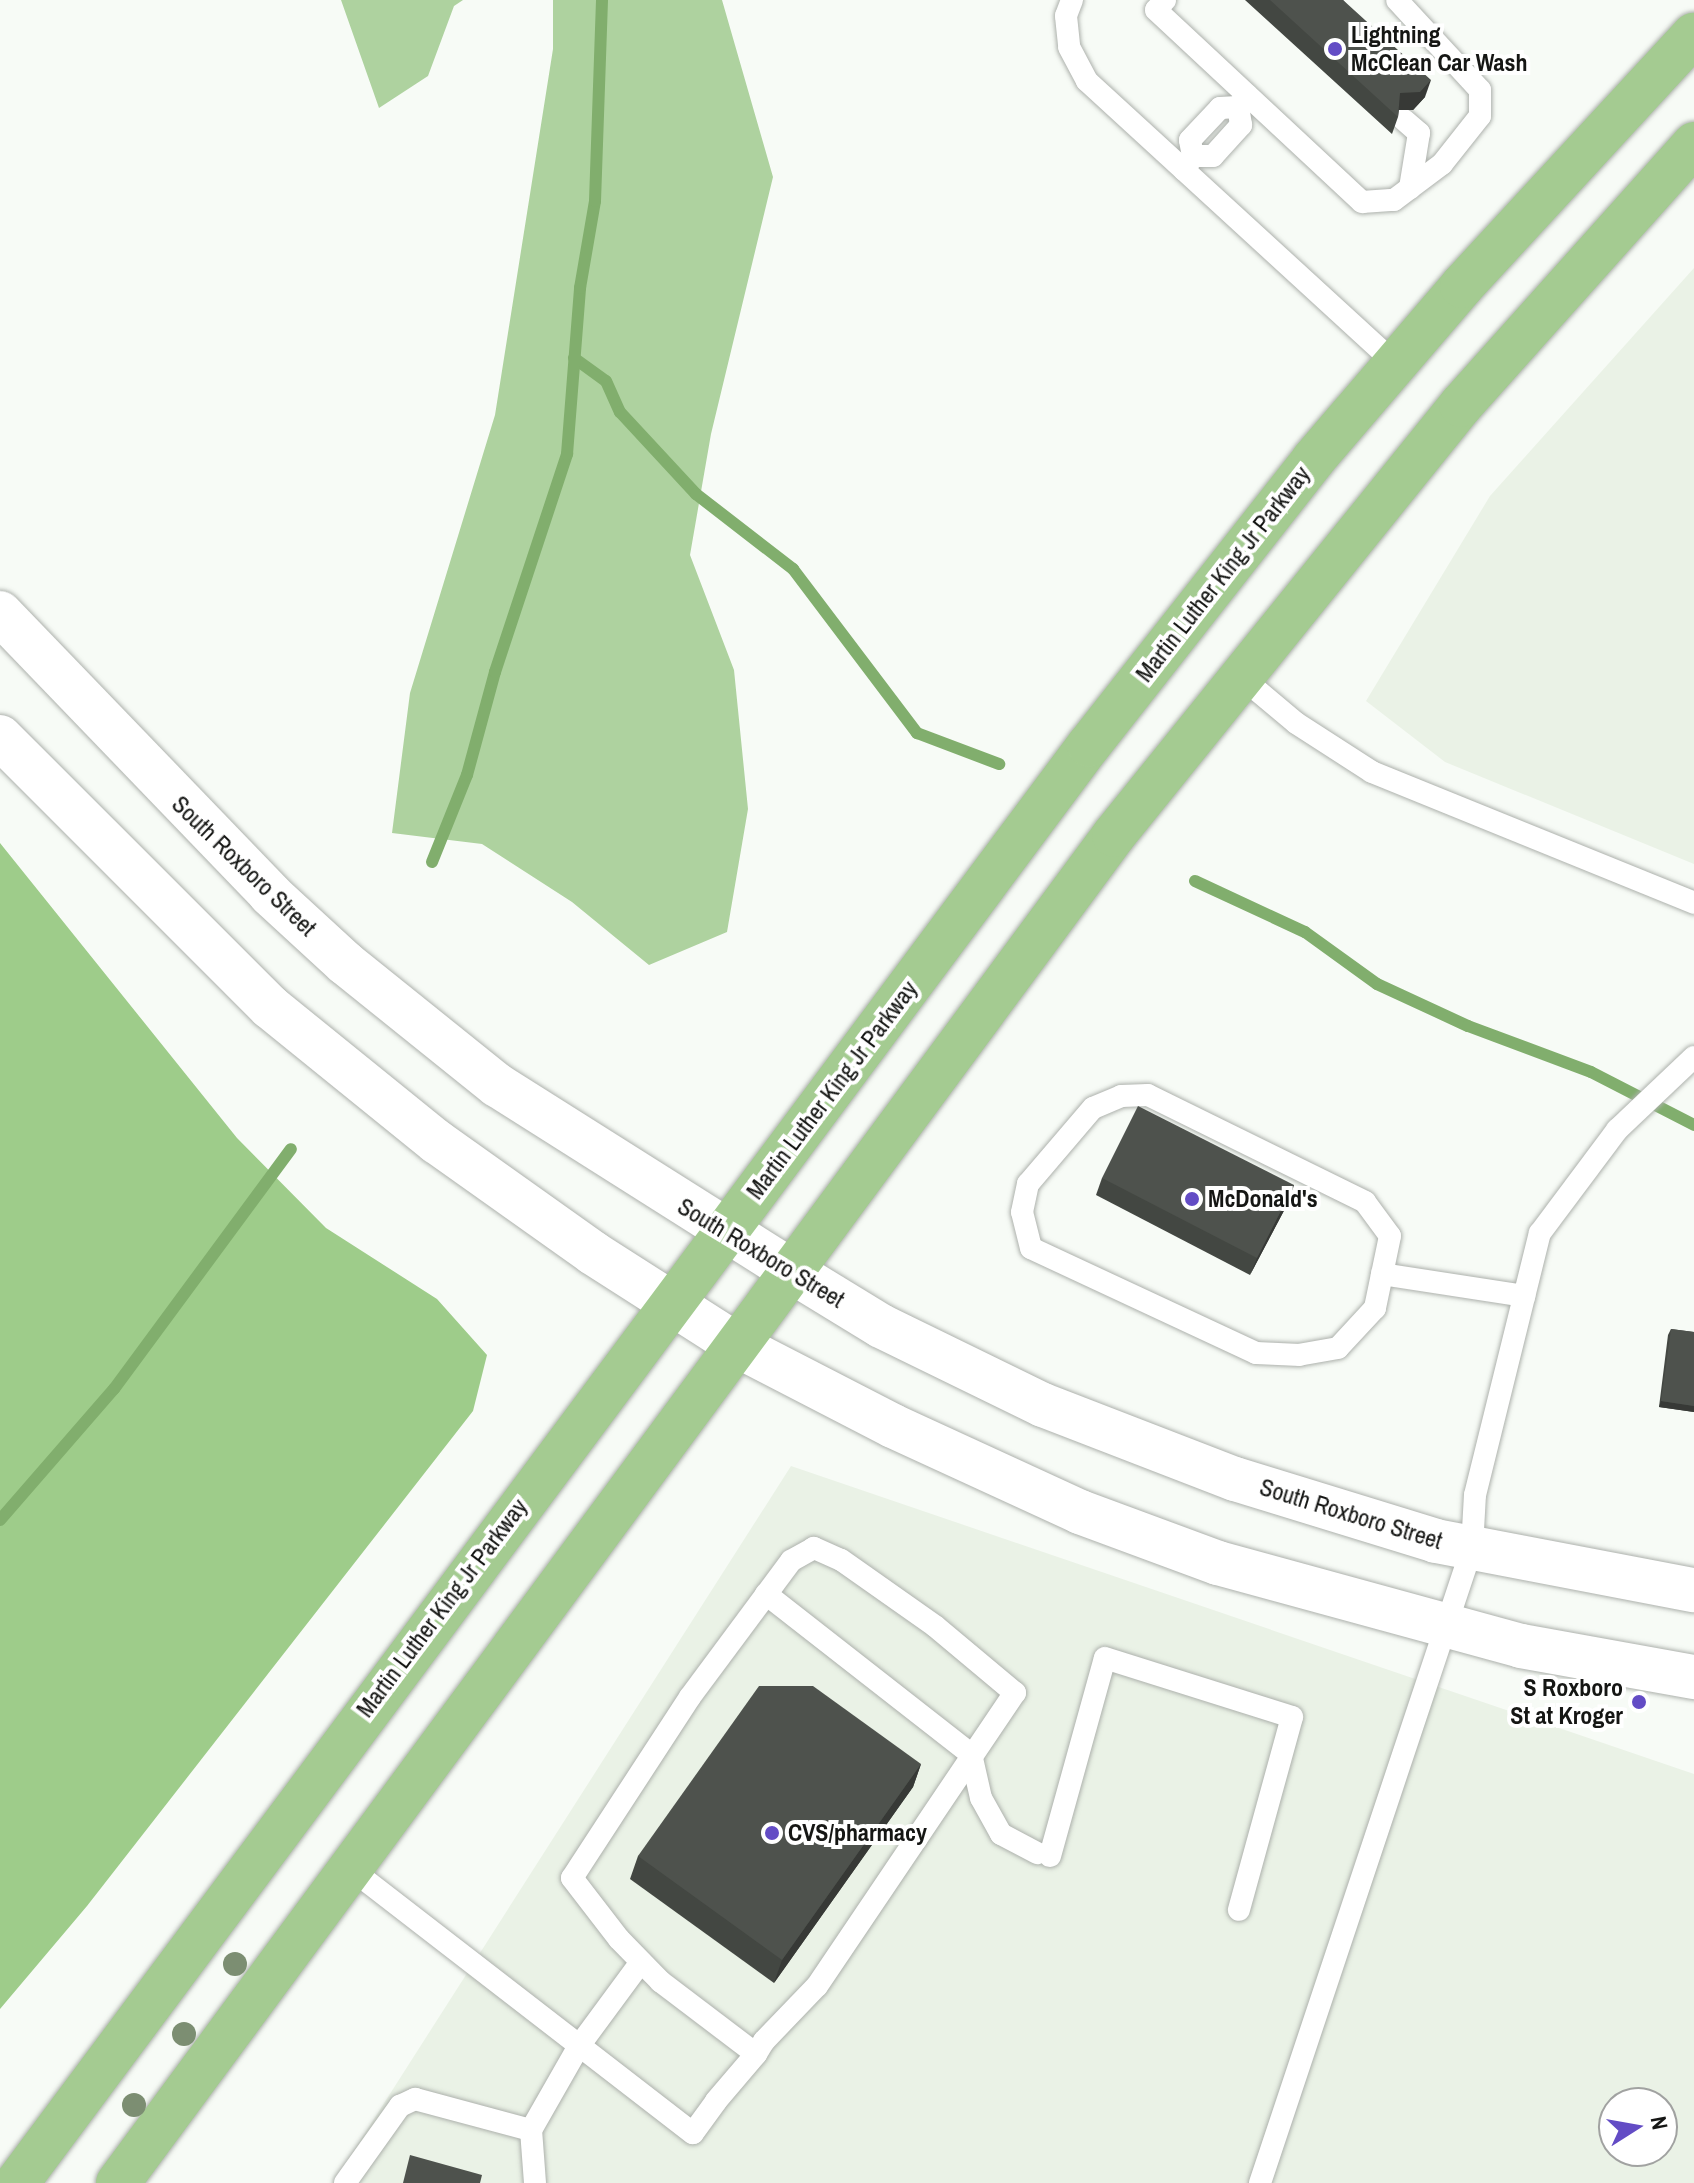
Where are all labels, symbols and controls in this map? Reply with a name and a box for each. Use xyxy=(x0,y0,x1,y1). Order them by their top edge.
place label: Lightning McClean Car Wash xyxy=(1351,21,1527,77)
marker: Lightning McClean Car Wash xyxy=(1326,40,1344,58)
street label: Martin Luther King Jr Parkway xyxy=(1130,460,1316,688)
street label: South Roxboro Street xyxy=(166,790,322,942)
street label: Martin Luther King Jr Parkway xyxy=(741,975,923,1205)
place label: McDonald's xyxy=(1208,1185,1318,1213)
marker: McDonald's xyxy=(1183,1190,1201,1208)
street label: South Roxboro Street xyxy=(672,1192,850,1314)
street label: South Roxboro Street xyxy=(1256,1473,1446,1555)
street label: Martin Luther King Jr Parkway xyxy=(351,1493,533,1723)
place label: S Roxboro St at Kroger xyxy=(1510,1674,1623,1730)
marker: S Roxboro St at Kroger xyxy=(1630,1693,1648,1711)
place label: CVS/pharmacy xyxy=(788,1819,927,1847)
marker: CVS/pharmacy xyxy=(763,1824,781,1842)
north arrow xyxy=(1598,2087,1678,2167)
text: N xyxy=(1644,2114,1676,2132)

